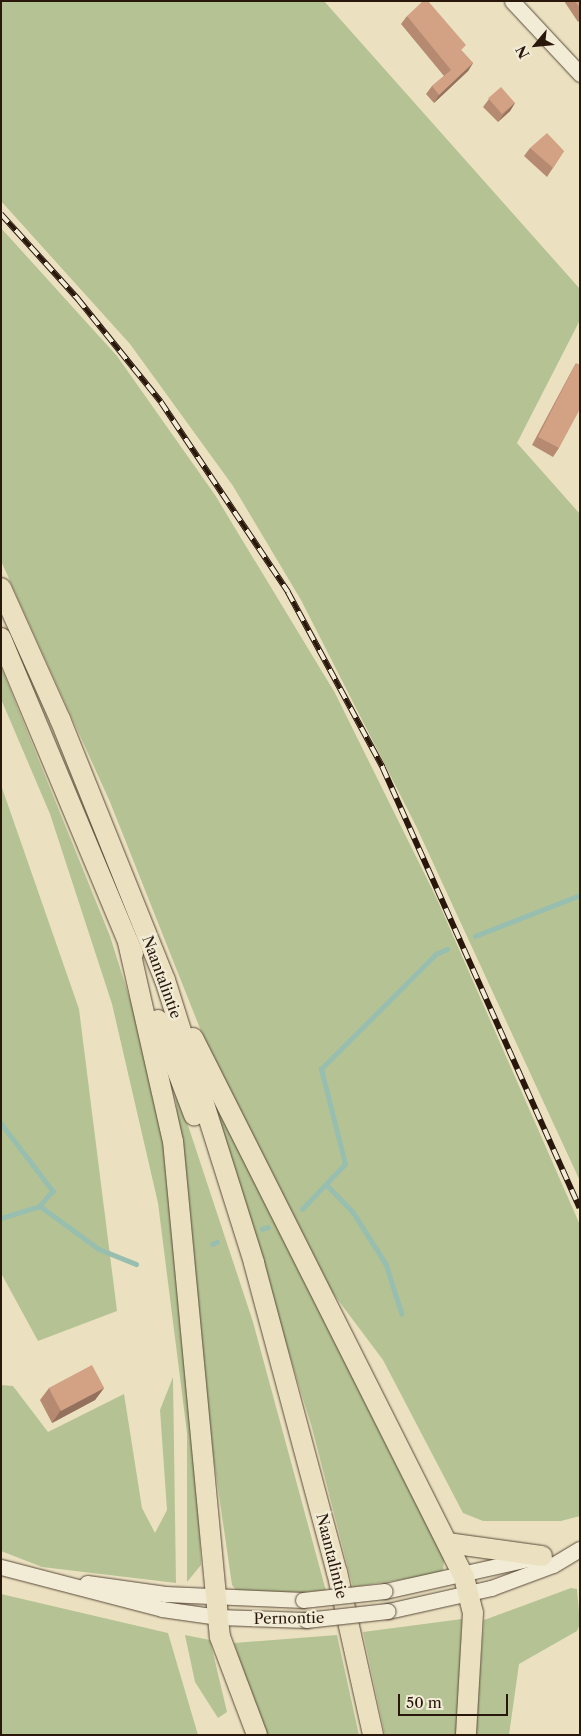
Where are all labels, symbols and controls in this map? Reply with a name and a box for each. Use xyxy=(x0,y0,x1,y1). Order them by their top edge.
north arrow xyxy=(511,20,561,70)
text: N xyxy=(512,42,534,62)
street label: Naantalintie xyxy=(139,933,185,1021)
street label: Naantalintie xyxy=(313,1512,351,1600)
street label: Pernontie xyxy=(254,1608,324,1628)
scale bar xyxy=(401,1684,511,1716)
text: 50 m xyxy=(406,1693,442,1712)

